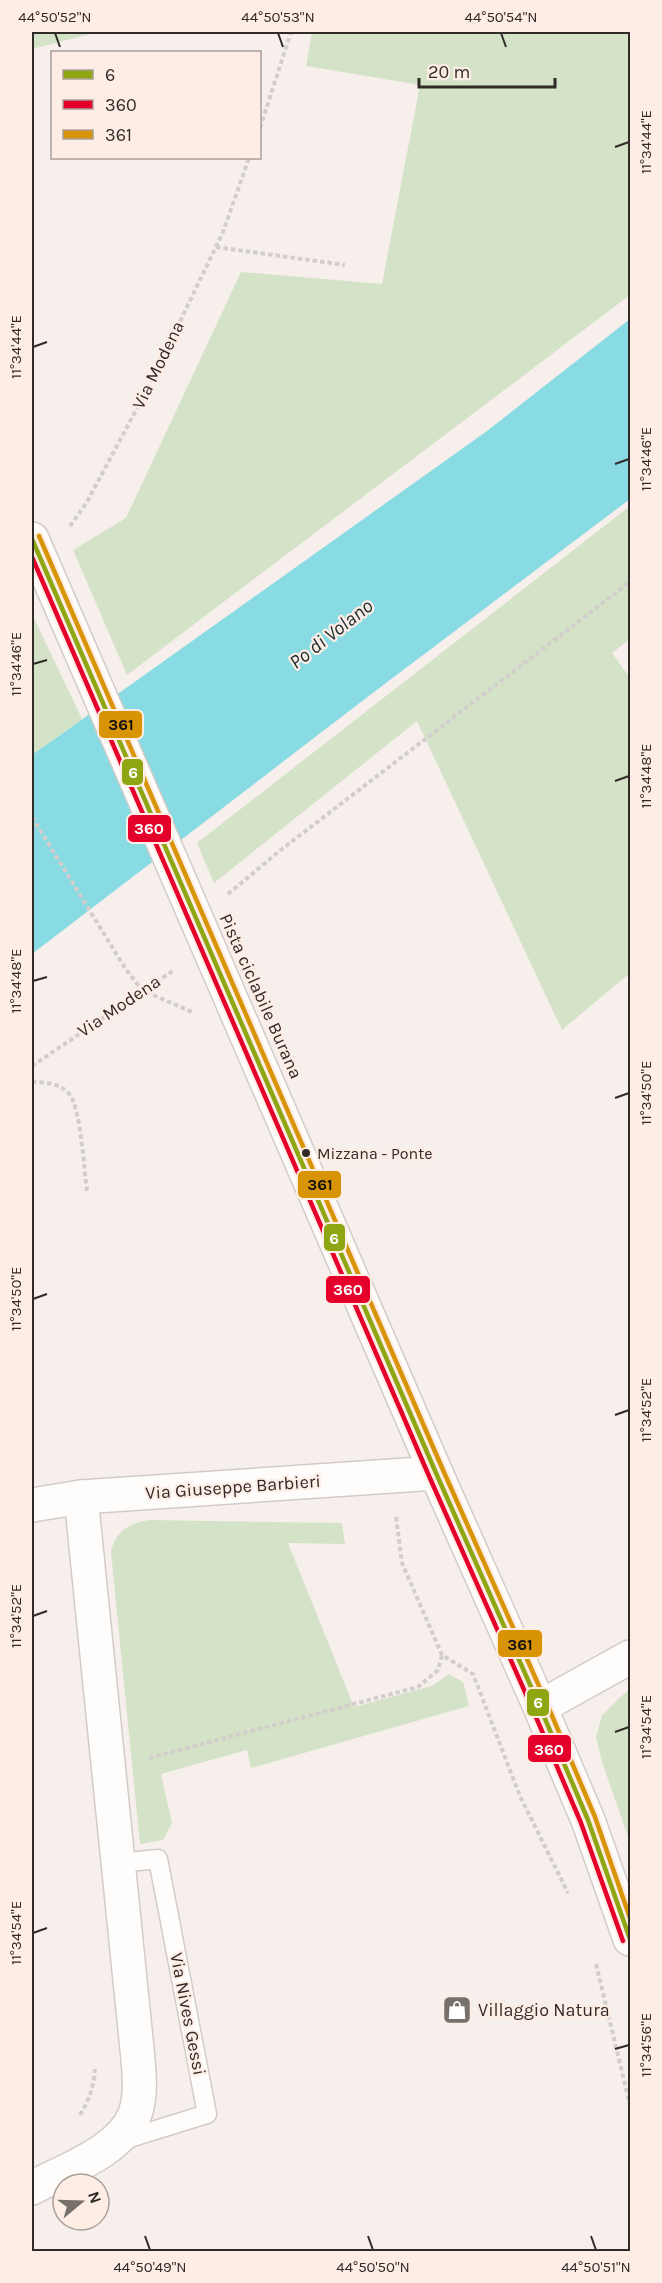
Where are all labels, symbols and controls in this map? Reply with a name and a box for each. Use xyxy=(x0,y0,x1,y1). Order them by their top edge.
text: 44°50'52"N xyxy=(18,8,92,26)
text: 44°50'53"N xyxy=(241,8,315,26)
text: 44°50'54"N xyxy=(465,8,537,26)
legend xyxy=(51,51,261,159)
scale bar xyxy=(419,51,556,89)
text: 20 m xyxy=(428,61,470,83)
text: 6 xyxy=(105,64,115,86)
text: 360 xyxy=(105,94,137,116)
text: 11°34'44"E xyxy=(637,110,655,174)
text: 361 xyxy=(105,124,132,146)
text: 11°34'44"E xyxy=(7,315,25,379)
street label: Via Modena xyxy=(127,317,189,413)
text: 11°34'46"E xyxy=(637,427,655,491)
water label: Po di Volano xyxy=(285,594,377,674)
text: 11°34'46"E xyxy=(7,632,25,696)
line badge: 361 xyxy=(98,710,143,739)
text: 361 xyxy=(108,715,134,734)
text: 11°34'48"E xyxy=(637,744,655,808)
line badge: 6 xyxy=(121,758,144,786)
text: 6 xyxy=(128,763,138,782)
line badge: 360 xyxy=(127,814,172,843)
text: 360 xyxy=(134,819,164,838)
street label: Pista ciclabile Burana xyxy=(215,910,307,1082)
text: 11°34'48"E xyxy=(7,949,25,1013)
street label: Via Modena xyxy=(73,970,165,1042)
text: 11°34'50"E xyxy=(637,1061,655,1125)
place label: Mizzana - Ponte xyxy=(317,1144,432,1163)
marker: Mizzana - Ponte xyxy=(300,1147,312,1159)
line badge: 361 xyxy=(297,1170,342,1199)
text: 361 xyxy=(307,1175,333,1194)
line badge: 6 xyxy=(323,1223,346,1252)
text: 6 xyxy=(329,1229,339,1248)
text: 11°34'50"E xyxy=(7,1267,25,1331)
line badge: 360 xyxy=(325,1275,371,1304)
text: 360 xyxy=(333,1280,363,1299)
text: 11°34'52"E xyxy=(637,1378,655,1442)
street label: Via Giuseppe Barbieri xyxy=(145,1470,321,1504)
text: 11°34'52"E xyxy=(7,1584,25,1648)
line badge: 361 xyxy=(497,1629,543,1658)
text: 361 xyxy=(507,1635,533,1654)
line badge: 6 xyxy=(526,1688,550,1717)
text: 6 xyxy=(533,1693,543,1712)
text: 11°34'54"E xyxy=(637,1695,655,1759)
line badge: 360 xyxy=(527,1734,572,1763)
text: 360 xyxy=(534,1740,564,1759)
text: 11°34'54"E xyxy=(7,1901,25,1965)
street label: Via Nives Gessi xyxy=(165,1951,211,2077)
shop icon: Villaggio Natura xyxy=(441,1994,473,2026)
place label: Villaggio Natura xyxy=(478,1999,610,2021)
text: 11°34'56"E xyxy=(637,2013,655,2077)
north arrow xyxy=(51,2172,111,2232)
text: N xyxy=(84,2189,106,2206)
text: 44°50'49"N xyxy=(113,2258,187,2276)
text: 44°50'50"N xyxy=(336,2258,410,2276)
text: 44°50'51"N xyxy=(561,2258,631,2276)

